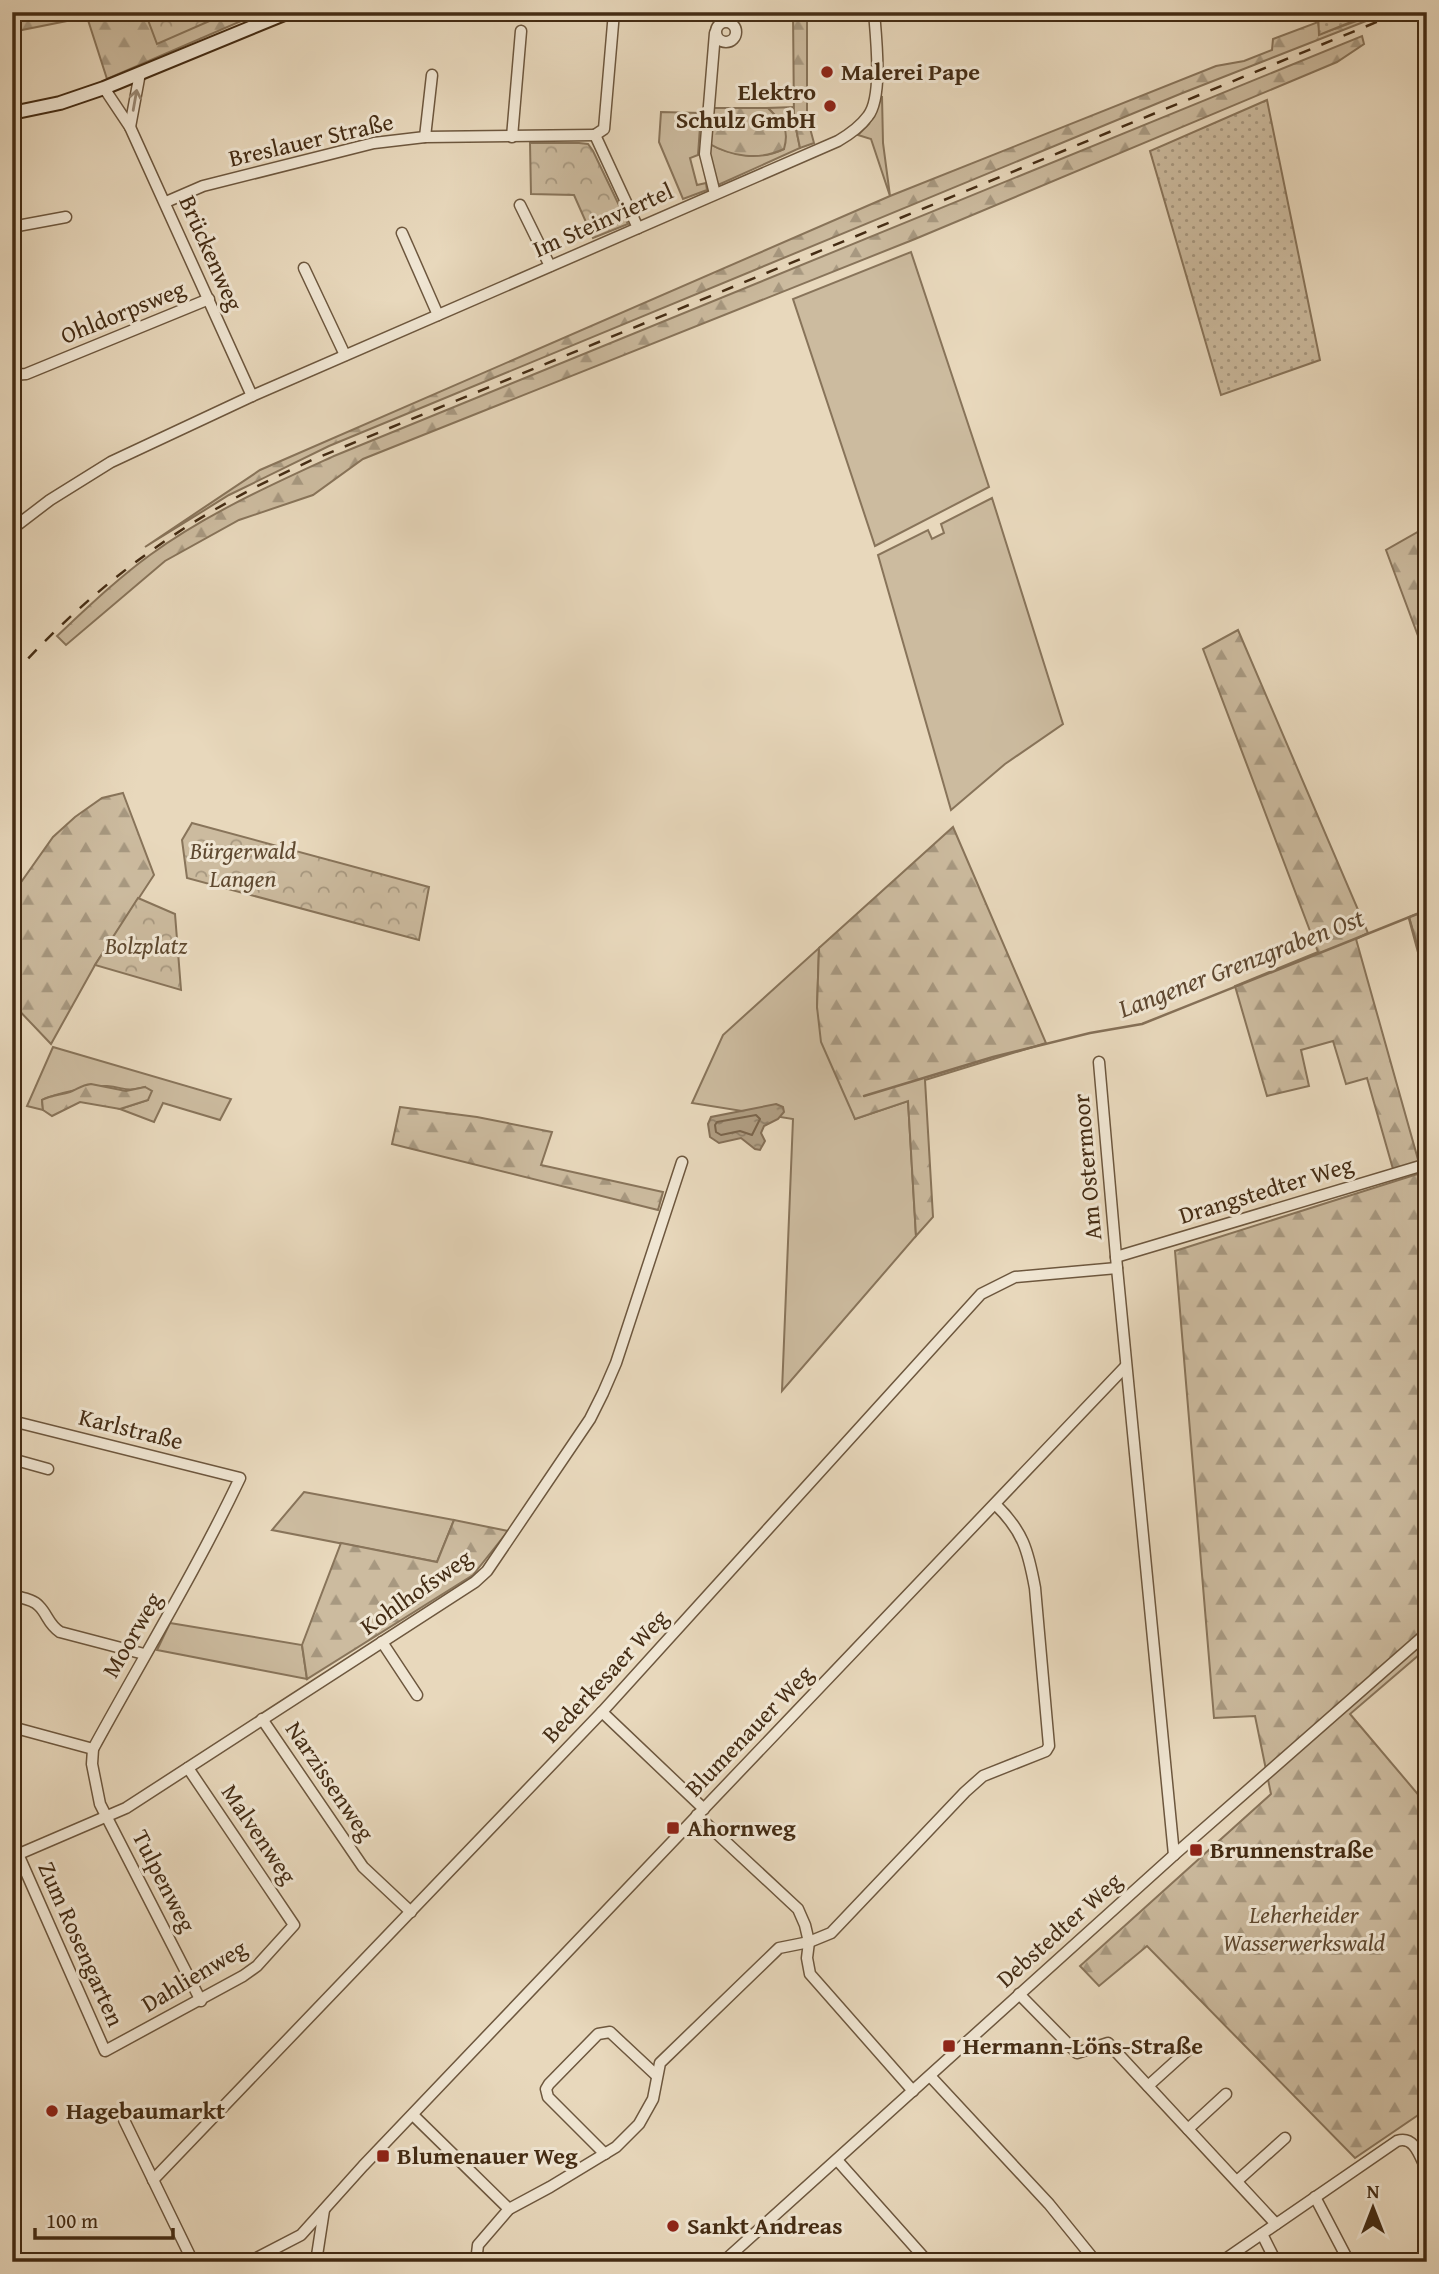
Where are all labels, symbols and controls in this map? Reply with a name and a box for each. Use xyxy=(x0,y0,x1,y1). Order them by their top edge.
place label: Malerei Pape xyxy=(841,54,980,89)
marker: Malerei Pape xyxy=(819,64,835,80)
place label: Elektro Schulz GmbH xyxy=(676,74,816,137)
one-way arrow xyxy=(129,89,143,112)
marker: Elektro Schulz GmbH xyxy=(822,98,838,114)
street label: Breslauer Straße xyxy=(225,104,397,175)
street label: Im Steinviertel xyxy=(527,173,679,266)
street label: Brückenweg xyxy=(170,190,252,316)
street label: Ohldorpsweg xyxy=(55,271,191,352)
park label: Bürgerwald Langen xyxy=(189,833,297,896)
water label: Langener Grenzgraben Ost xyxy=(1111,897,1370,1028)
park label: Bolzplatz xyxy=(104,928,188,963)
street label: Am Ostermoor xyxy=(1063,1092,1110,1242)
street label: Drangstedter Weg xyxy=(1174,1146,1357,1233)
street label: Karlstraße xyxy=(75,1399,187,1458)
street label: Kohlhofsweg xyxy=(353,1540,479,1643)
street label: Moorweg xyxy=(93,1585,170,1684)
street label: Bederkesaer Weg xyxy=(533,1601,676,1750)
street label: Blumenauer Weg xyxy=(677,1657,821,1804)
street label: Narzissenweg xyxy=(277,1714,383,1848)
street label: Malvenweg xyxy=(213,1777,306,1891)
place label: Ahornweg xyxy=(687,1810,796,1845)
marker: Ahornweg xyxy=(665,1820,681,1836)
street label: Tulpenweg xyxy=(124,1824,205,1938)
place label: Brunnenstraße xyxy=(1210,1832,1374,1867)
marker: Brunnenstraße xyxy=(1188,1842,1204,1858)
street label: Zum Rosengarten xyxy=(29,1856,134,2032)
street label: Debstedter Weg xyxy=(988,1864,1129,1995)
park label: Leherheider Wasserwerkswald xyxy=(1223,1897,1386,1960)
street label: Dahlienweg xyxy=(134,1930,253,2021)
place label: Hermann-Löns-Straße xyxy=(963,2028,1203,2063)
marker: Hermann-Löns-Straße xyxy=(941,2038,957,2054)
place label: Hagebaumarkt xyxy=(66,2093,225,2128)
marker: Hagebaumarkt xyxy=(44,2103,60,2119)
place label: Blumenauer Weg xyxy=(397,2138,578,2173)
marker: Blumenauer Weg xyxy=(375,2148,391,2164)
north arrow xyxy=(1338,2172,1408,2242)
text: N xyxy=(1367,2177,1380,2205)
scale bar xyxy=(35,2197,173,2241)
text: 100 m xyxy=(46,2205,98,2236)
place label: Sankt Andreas xyxy=(687,2208,842,2243)
marker: Sankt Andreas xyxy=(665,2218,681,2234)

